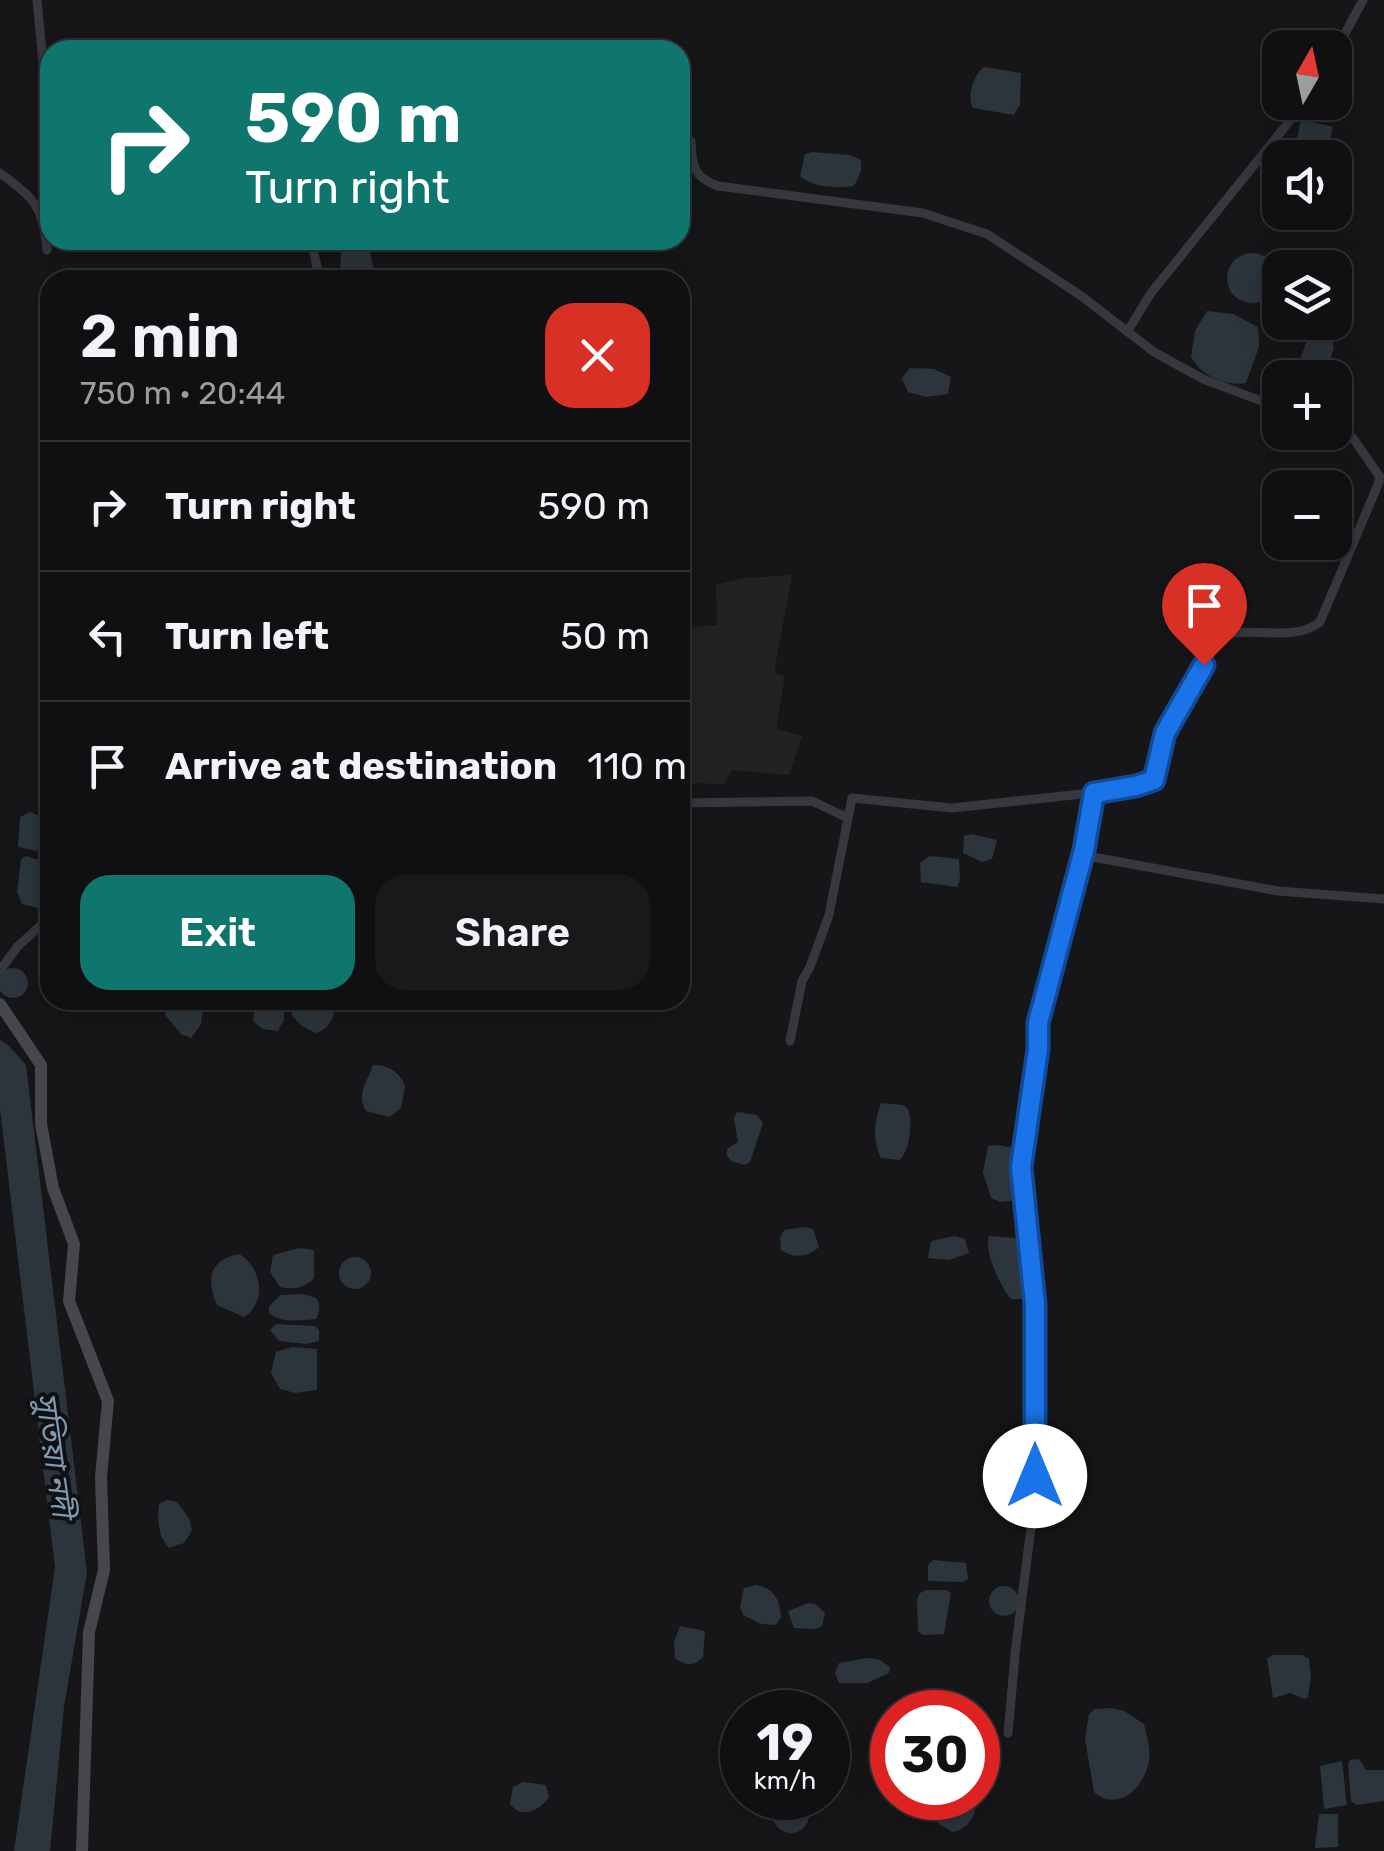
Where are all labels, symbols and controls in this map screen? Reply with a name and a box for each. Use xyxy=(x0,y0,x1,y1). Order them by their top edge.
north arrow xyxy=(1262,30,1352,120)
map controls xyxy=(1262,30,1352,560)
text: 590 m xyxy=(245,77,462,160)
icon: right xyxy=(80,80,210,210)
button: sound xyxy=(1262,140,1352,230)
text: Turn right xyxy=(245,161,449,214)
button: layers xyxy=(1262,250,1352,340)
text: 2 min xyxy=(80,301,240,372)
button: close xyxy=(545,303,650,408)
button: + xyxy=(1262,360,1352,450)
text: 750 m · 20:44 xyxy=(80,374,285,412)
button: − xyxy=(1262,470,1352,560)
icon: right xyxy=(80,479,135,534)
text: Turn right xyxy=(165,483,356,529)
text: 590 m xyxy=(538,483,650,529)
pin xyxy=(1162,563,1247,666)
icon: arrive xyxy=(1177,578,1232,633)
icon: left xyxy=(80,609,135,664)
text: Turn left xyxy=(165,613,329,659)
text: 50 m xyxy=(560,613,650,659)
icon: arrive xyxy=(80,739,135,794)
text: Arrive at destination xyxy=(165,743,557,789)
text: 110 m xyxy=(587,743,687,789)
button: Exit xyxy=(80,875,355,990)
button: Share xyxy=(375,875,650,990)
water label: সুতিয়া নদী xyxy=(27,1391,81,1524)
position arrow xyxy=(983,1424,1087,1528)
speed limit sign: 30 xyxy=(870,1690,1000,1820)
text: 19 xyxy=(757,1713,813,1773)
text: km/h xyxy=(754,1766,816,1795)

